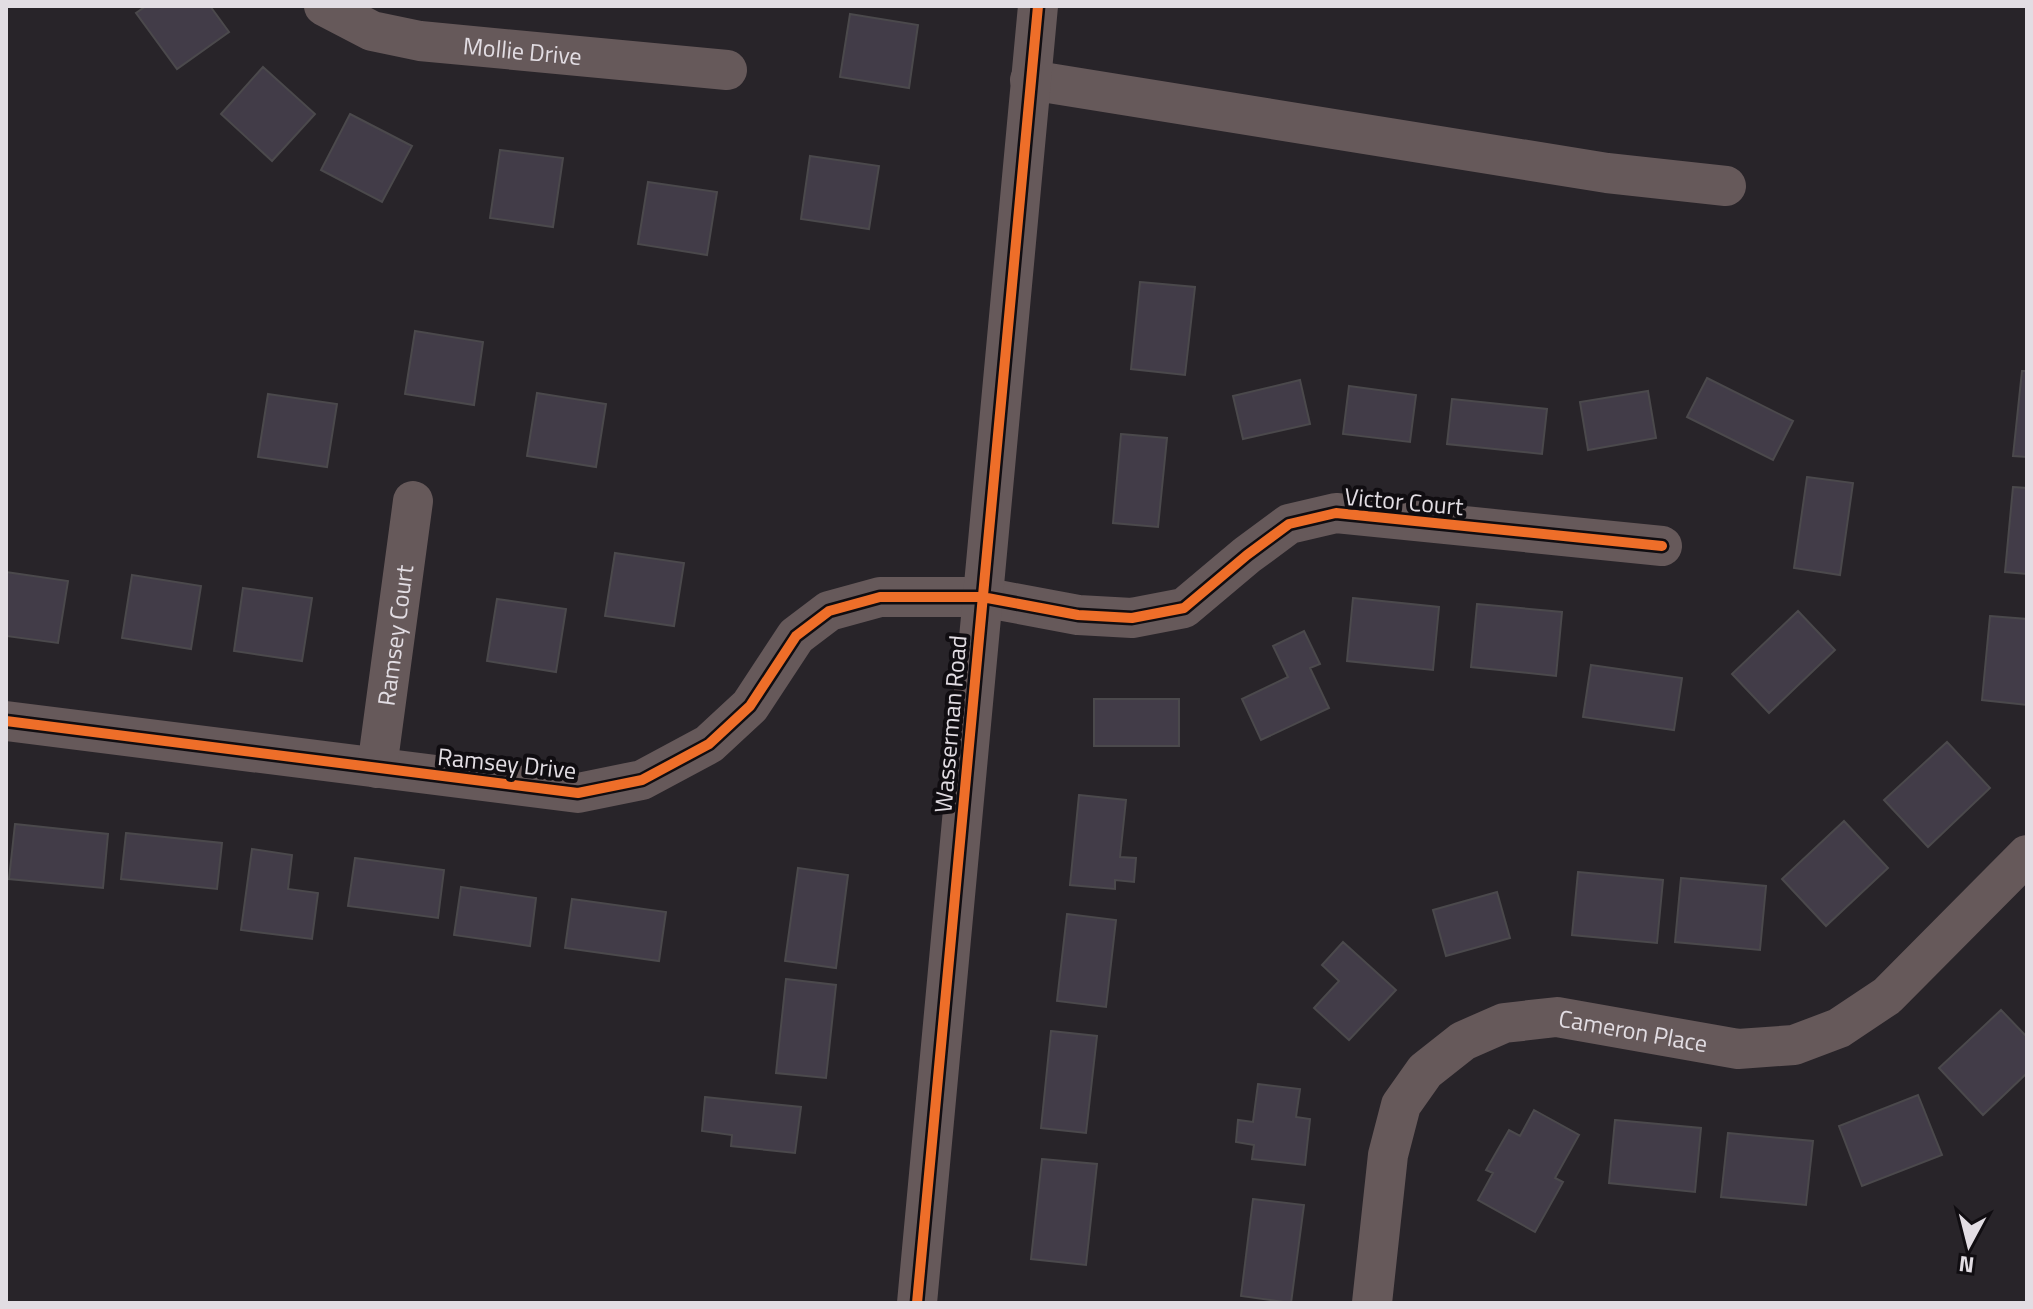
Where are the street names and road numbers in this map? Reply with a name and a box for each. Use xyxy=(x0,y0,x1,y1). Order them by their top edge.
street label: Mollie Drive xyxy=(461,27,583,74)
street label: Victor Court xyxy=(1343,478,1466,524)
street label: Ramsey Court xyxy=(368,562,422,708)
street label: Wasserman Road xyxy=(924,634,976,814)
street label: Ramsey Drive xyxy=(436,738,578,788)
street label: Cameron Place xyxy=(1556,1000,1710,1061)

